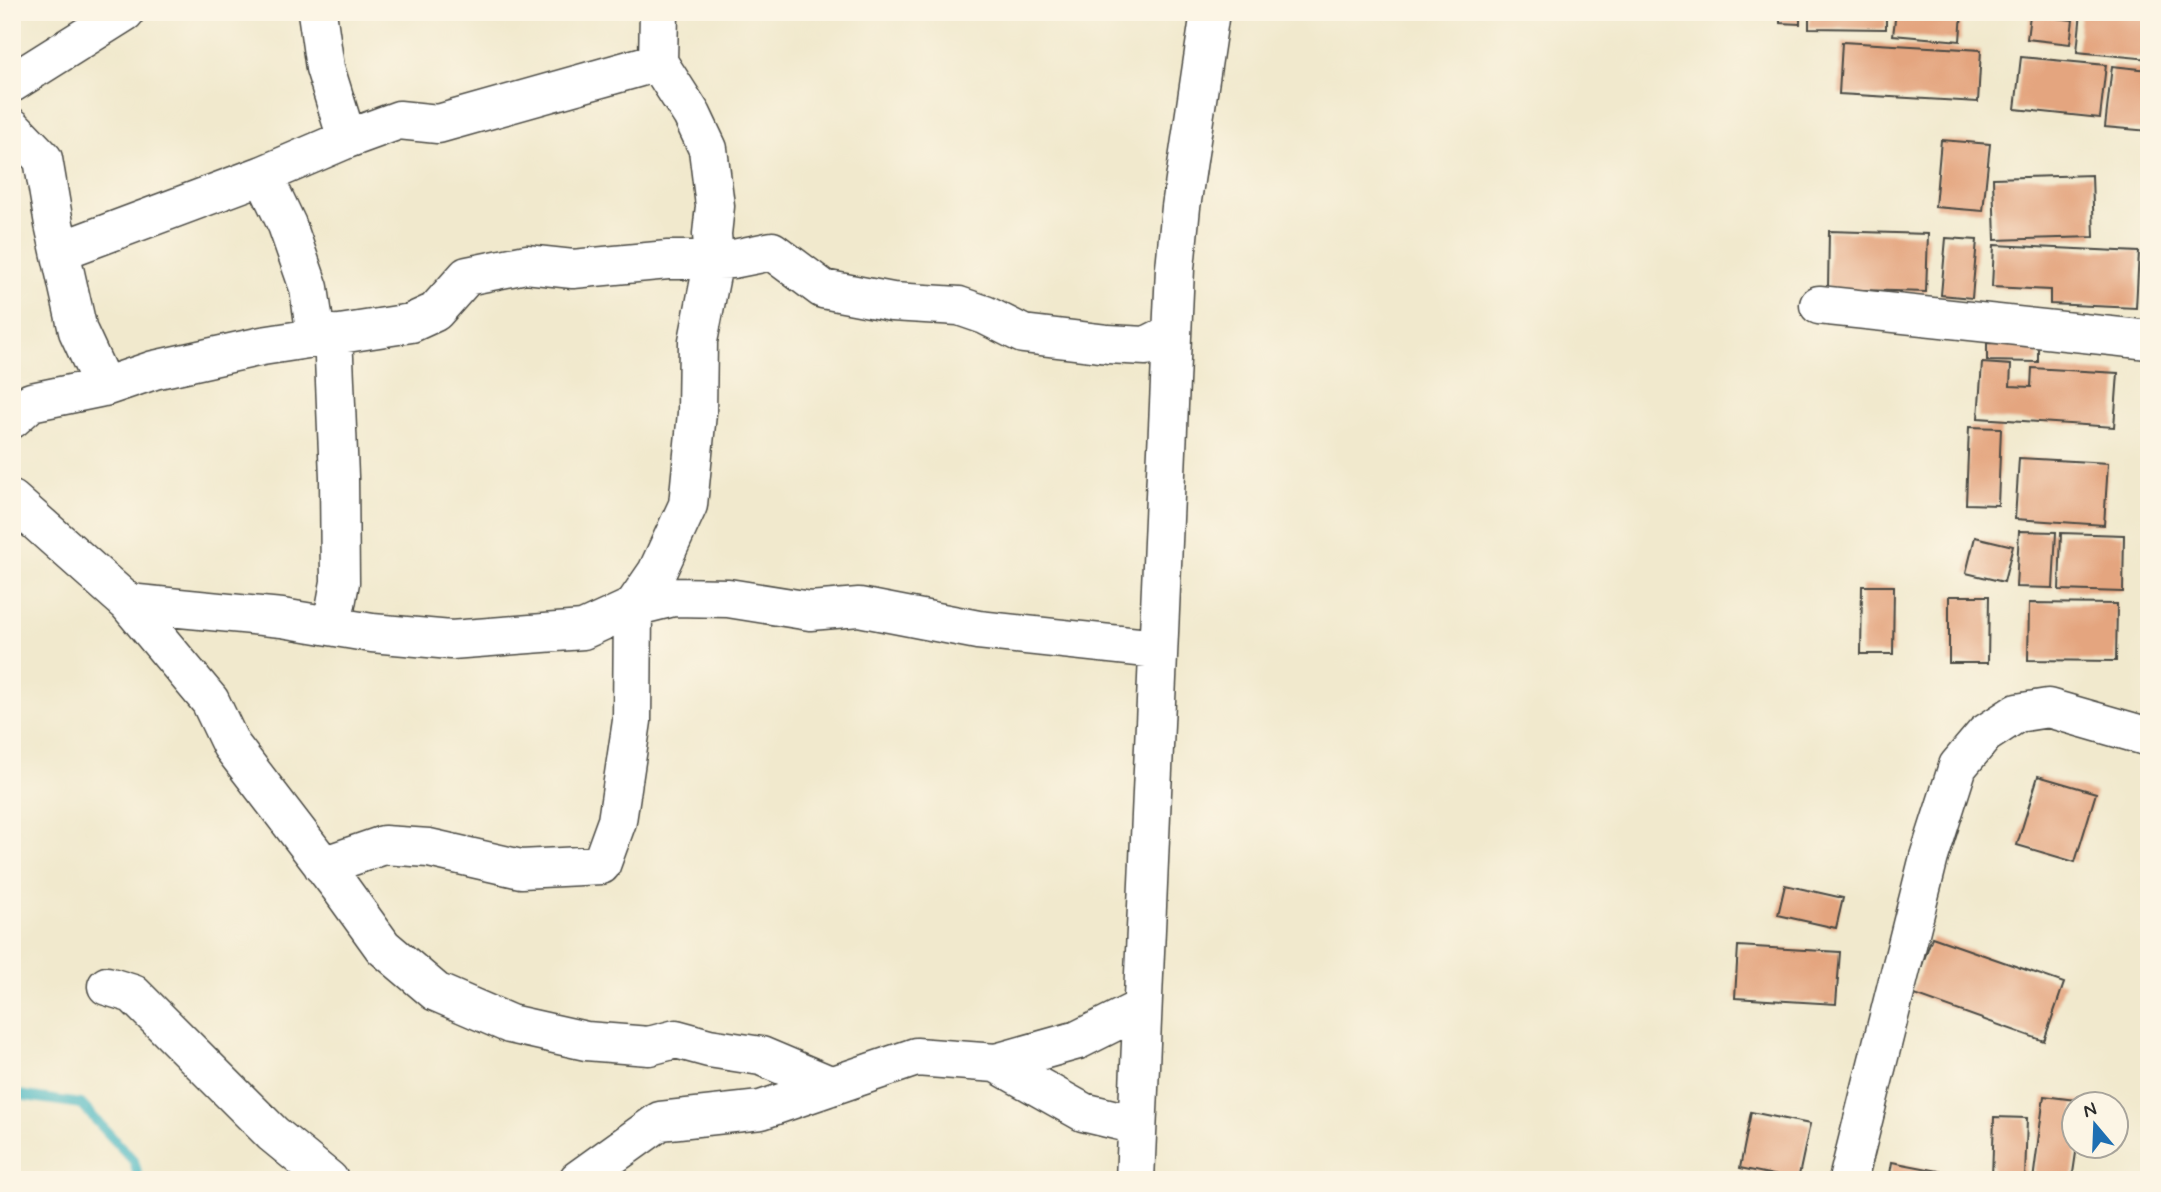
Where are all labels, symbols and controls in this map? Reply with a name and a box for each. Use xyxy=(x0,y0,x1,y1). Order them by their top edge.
north arrow xyxy=(2060,1090,2130,1160)
text: N xyxy=(2080,1096,2100,1124)

